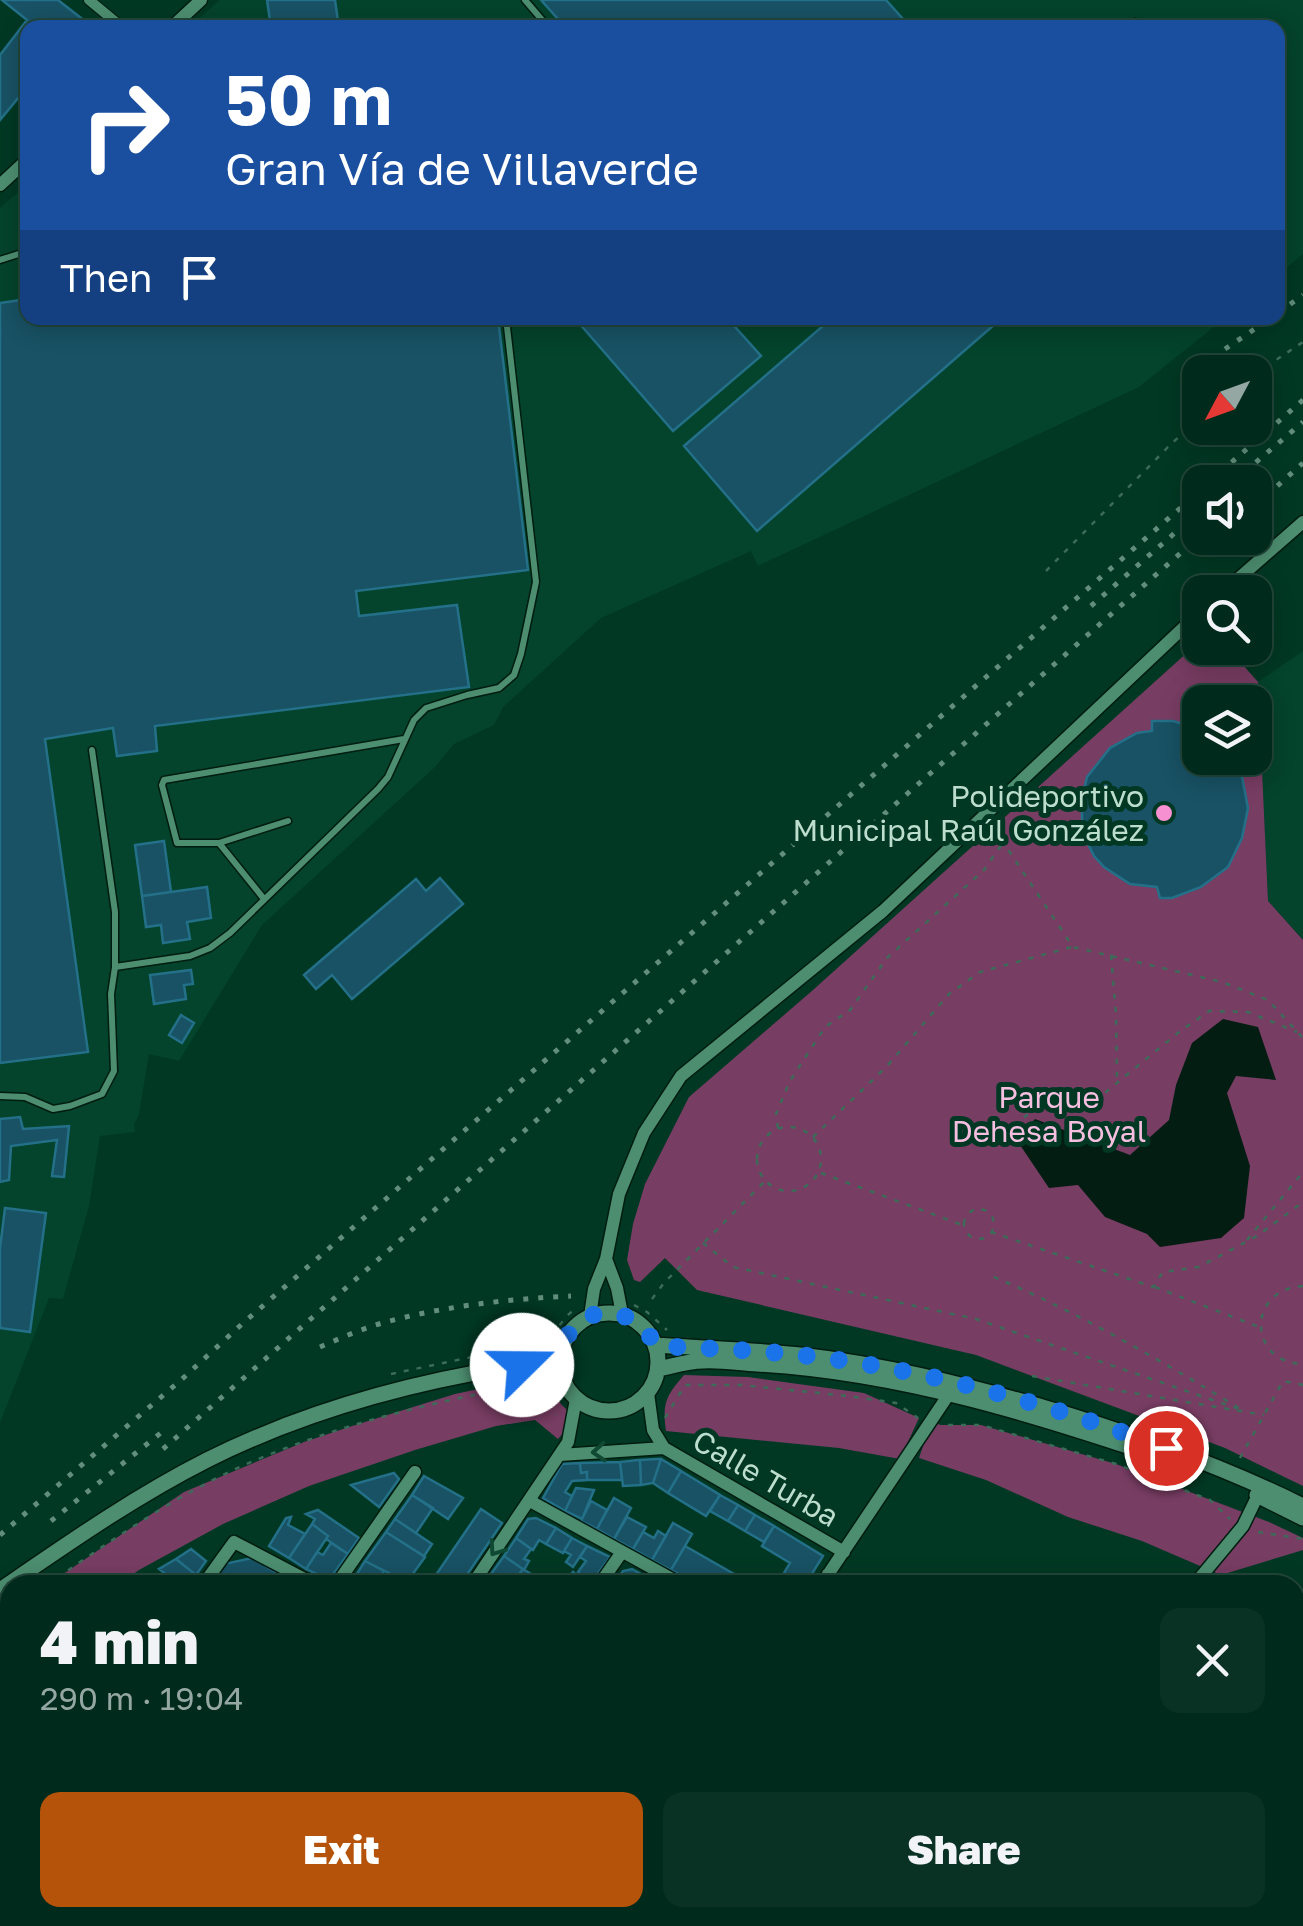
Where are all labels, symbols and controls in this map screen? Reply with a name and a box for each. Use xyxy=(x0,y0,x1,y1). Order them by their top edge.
text: 50 m xyxy=(225,56,392,140)
icon: right xyxy=(60,60,190,190)
text: Gran Vía de Villaverde xyxy=(225,141,699,195)
icon: arrive xyxy=(172,250,227,305)
text: Then xyxy=(60,255,152,300)
north arrow xyxy=(1182,355,1272,445)
map controls xyxy=(1182,355,1272,775)
button: sound xyxy=(1182,465,1272,555)
button: search xyxy=(1182,575,1272,665)
button: layers xyxy=(1182,685,1272,775)
place label: Polideportivo Municipal Raúl González xyxy=(793,778,1144,848)
marker: Polideportivo Municipal Raúl González xyxy=(1153,802,1175,824)
park label: Parque Dehesa Boyal xyxy=(952,1079,1146,1149)
position arrow xyxy=(470,1313,574,1417)
pin xyxy=(1124,1406,1209,1491)
icon: arrive xyxy=(1139,1421,1194,1476)
street label: Calle Turba xyxy=(687,1422,845,1534)
one-way arrow xyxy=(591,1441,607,1462)
one-way arrow xyxy=(490,1538,508,1556)
text: 4 min xyxy=(40,1605,199,1677)
button: close xyxy=(1160,1608,1265,1713)
text: 290 m · 19:04 xyxy=(40,1679,244,1717)
button: Exit xyxy=(40,1792,643,1907)
button: Share xyxy=(663,1792,1265,1907)

